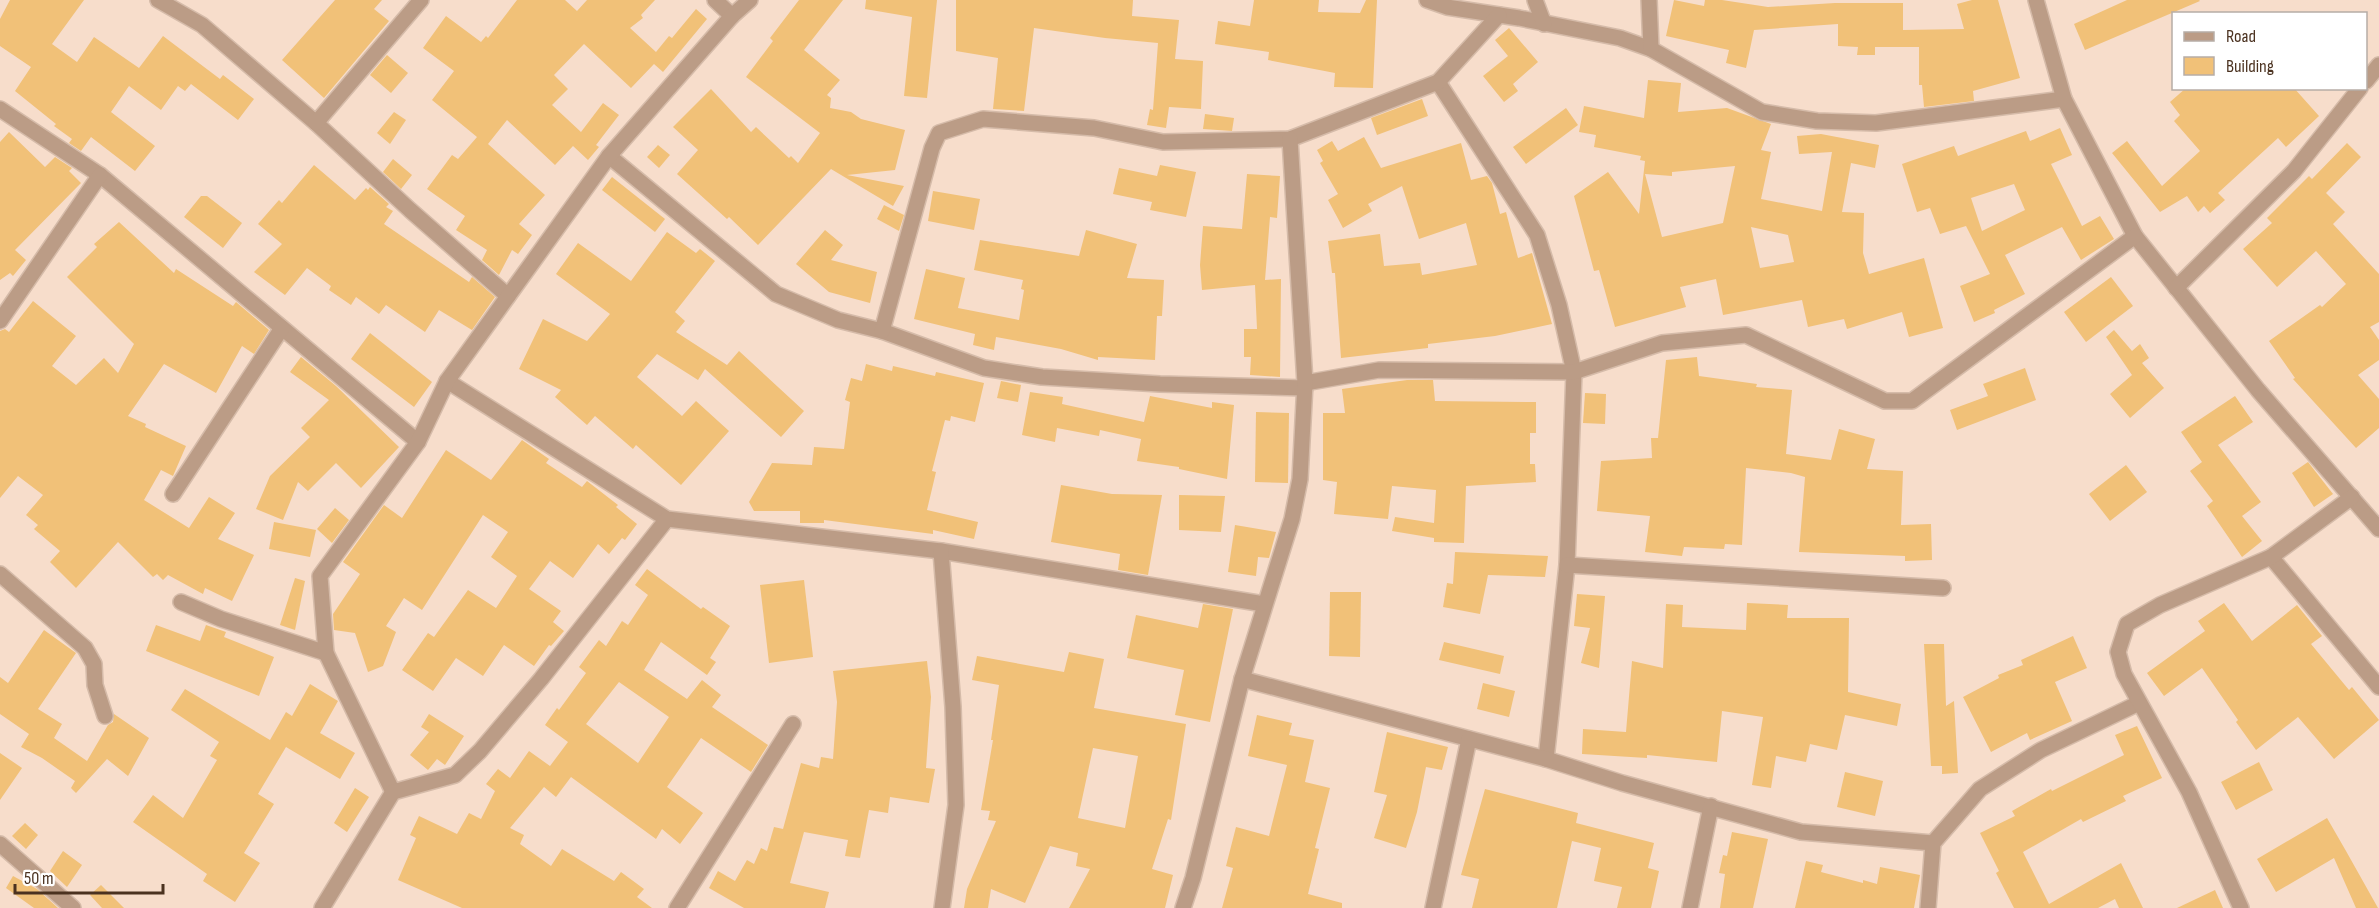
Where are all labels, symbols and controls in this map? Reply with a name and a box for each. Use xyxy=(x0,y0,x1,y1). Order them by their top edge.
legend xyxy=(2172,12,2367,90)
text: Road xyxy=(2226,26,2256,47)
text: Building xyxy=(2226,56,2274,77)
scale bar xyxy=(15,857,164,895)
text: 50 m xyxy=(24,868,54,889)

